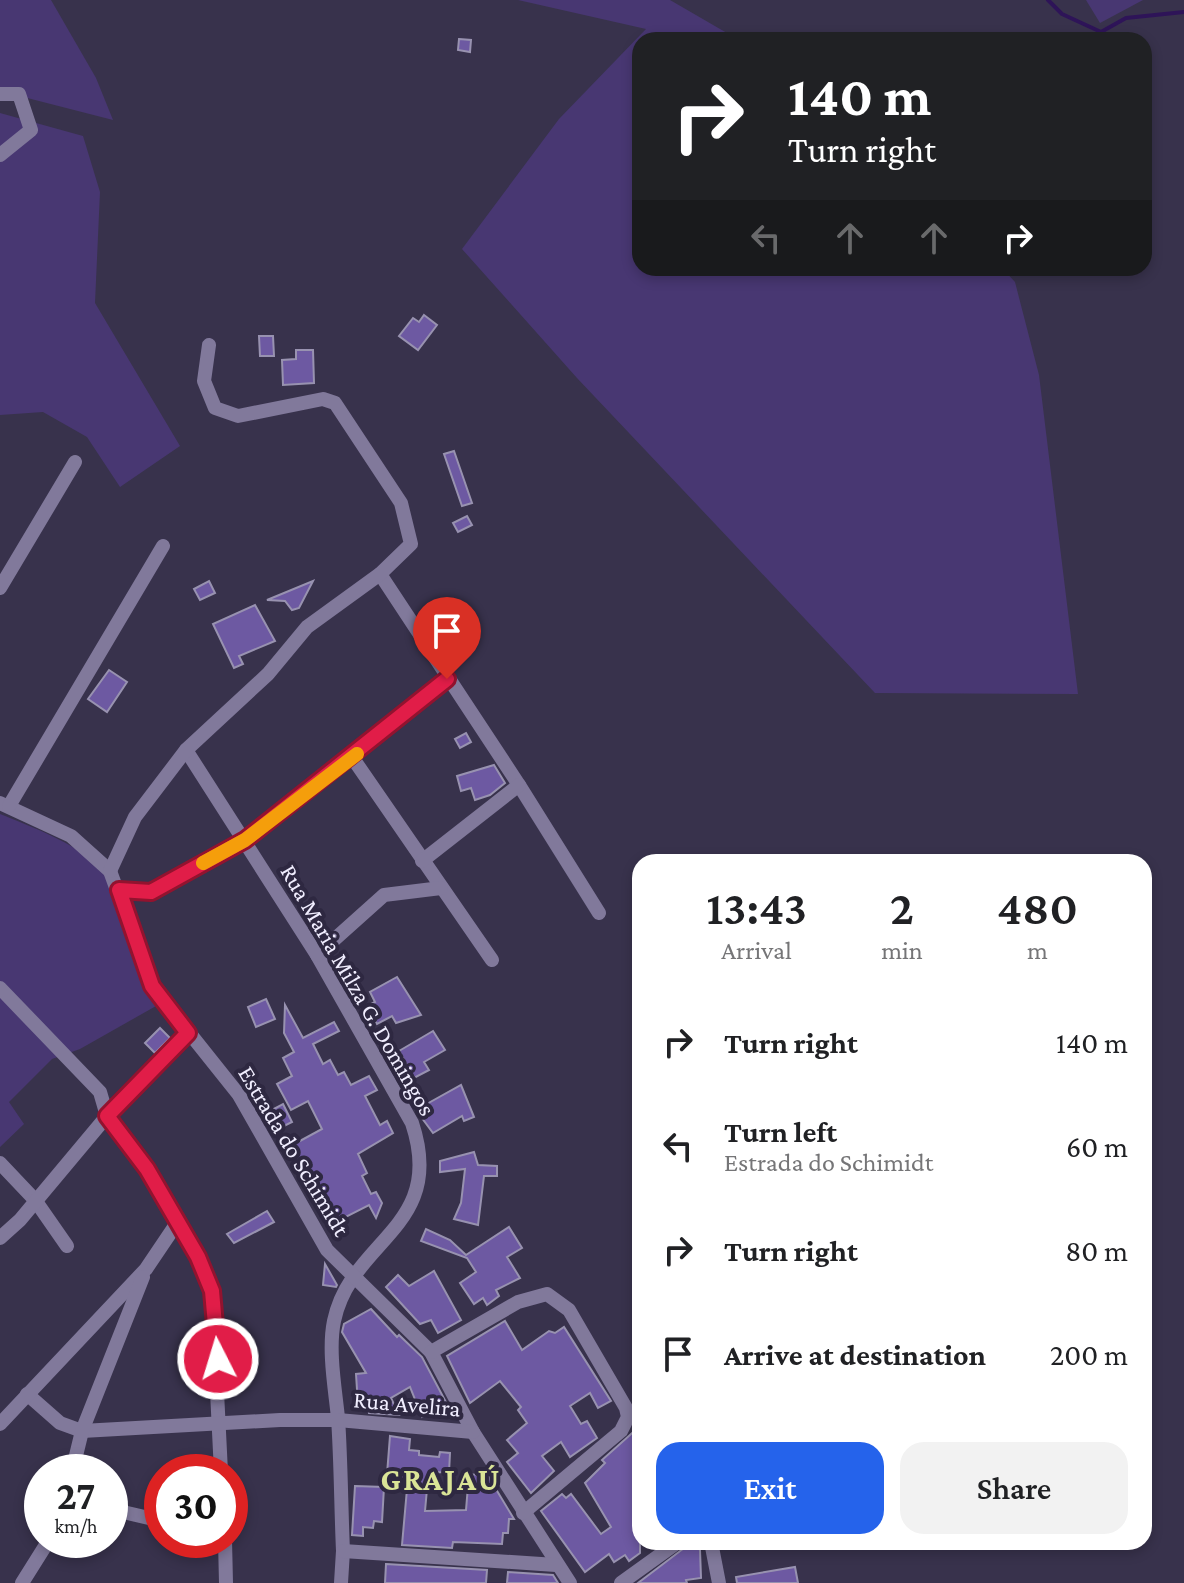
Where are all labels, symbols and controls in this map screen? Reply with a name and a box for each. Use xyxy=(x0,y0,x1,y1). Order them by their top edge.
icon: right xyxy=(656,64,760,168)
text: 140 m xyxy=(788,65,931,127)
text: Turn right xyxy=(788,130,936,170)
icon: left xyxy=(744,216,788,260)
icon: ahead xyxy=(828,216,872,260)
icon: ahead xyxy=(912,216,956,260)
icon: right xyxy=(996,216,1040,260)
pin xyxy=(413,597,481,679)
icon: arrive xyxy=(425,609,469,653)
street label: Rua Maria Milza G. Domingos xyxy=(275,859,441,1120)
text: 13:43 xyxy=(706,881,807,934)
text: 2 xyxy=(890,881,914,934)
text: 480 xyxy=(997,881,1078,934)
text: Arrival xyxy=(721,936,792,965)
text: min xyxy=(881,936,923,965)
text: m xyxy=(1027,936,1048,965)
icon: right xyxy=(656,1020,700,1064)
text: Turn right xyxy=(724,1026,858,1059)
text: 140 m xyxy=(1056,1026,1128,1059)
street label: Estrada do Schimidt xyxy=(233,1061,356,1241)
text: Turn left xyxy=(724,1115,837,1148)
icon: left xyxy=(656,1124,700,1168)
text: 60 m xyxy=(1066,1130,1128,1163)
text: Estrada do Schimidt xyxy=(724,1148,933,1177)
icon: right xyxy=(656,1228,700,1272)
text: Turn right xyxy=(724,1234,858,1267)
text: 80 m xyxy=(1065,1234,1128,1267)
position arrow xyxy=(176,1317,260,1401)
icon: arrive xyxy=(656,1332,700,1376)
text: Arrive at destination xyxy=(724,1338,986,1371)
text: 200 m xyxy=(1050,1338,1128,1371)
street label: Rua Avelira xyxy=(352,1385,462,1422)
button: Exit xyxy=(656,1442,884,1534)
button: Share xyxy=(900,1442,1128,1534)
speed limit sign: 30 xyxy=(144,1454,248,1558)
district label: GRAJAÚ xyxy=(380,1461,502,1497)
text: 27 xyxy=(57,1473,95,1518)
text: km/h xyxy=(54,1515,98,1537)

